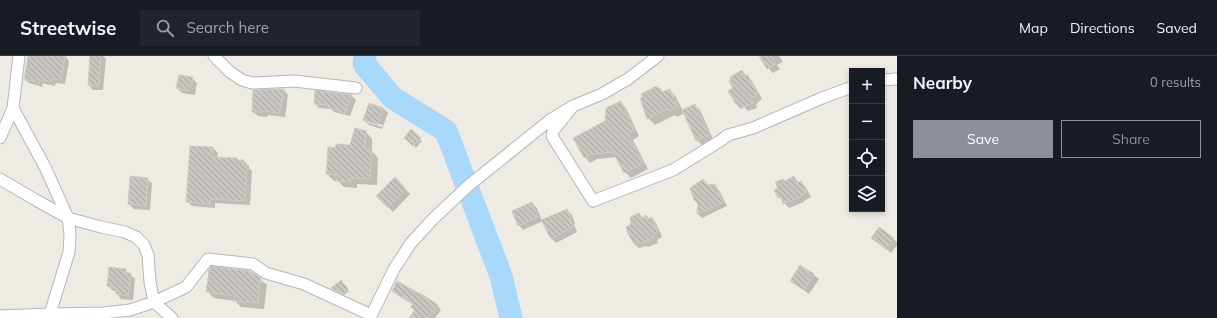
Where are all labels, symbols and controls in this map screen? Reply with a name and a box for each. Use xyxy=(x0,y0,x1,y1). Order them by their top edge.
search box xyxy=(140,10,420,46)
text: Streetwise xyxy=(20,16,116,40)
icon: search xyxy=(154,17,176,39)
text: Search here xyxy=(186,18,269,37)
text: Map xyxy=(1019,19,1048,37)
text: Directions xyxy=(1070,19,1135,37)
text: Saved xyxy=(1157,19,1197,37)
map controls xyxy=(849,68,885,212)
button: + xyxy=(849,68,885,104)
text: Nearby xyxy=(913,72,972,93)
text: 0 results xyxy=(1150,74,1201,90)
button: − xyxy=(849,104,885,140)
button: Save xyxy=(913,120,1053,158)
button: Share xyxy=(1061,120,1201,158)
button: locate xyxy=(849,140,885,176)
button: layers xyxy=(849,176,885,212)

